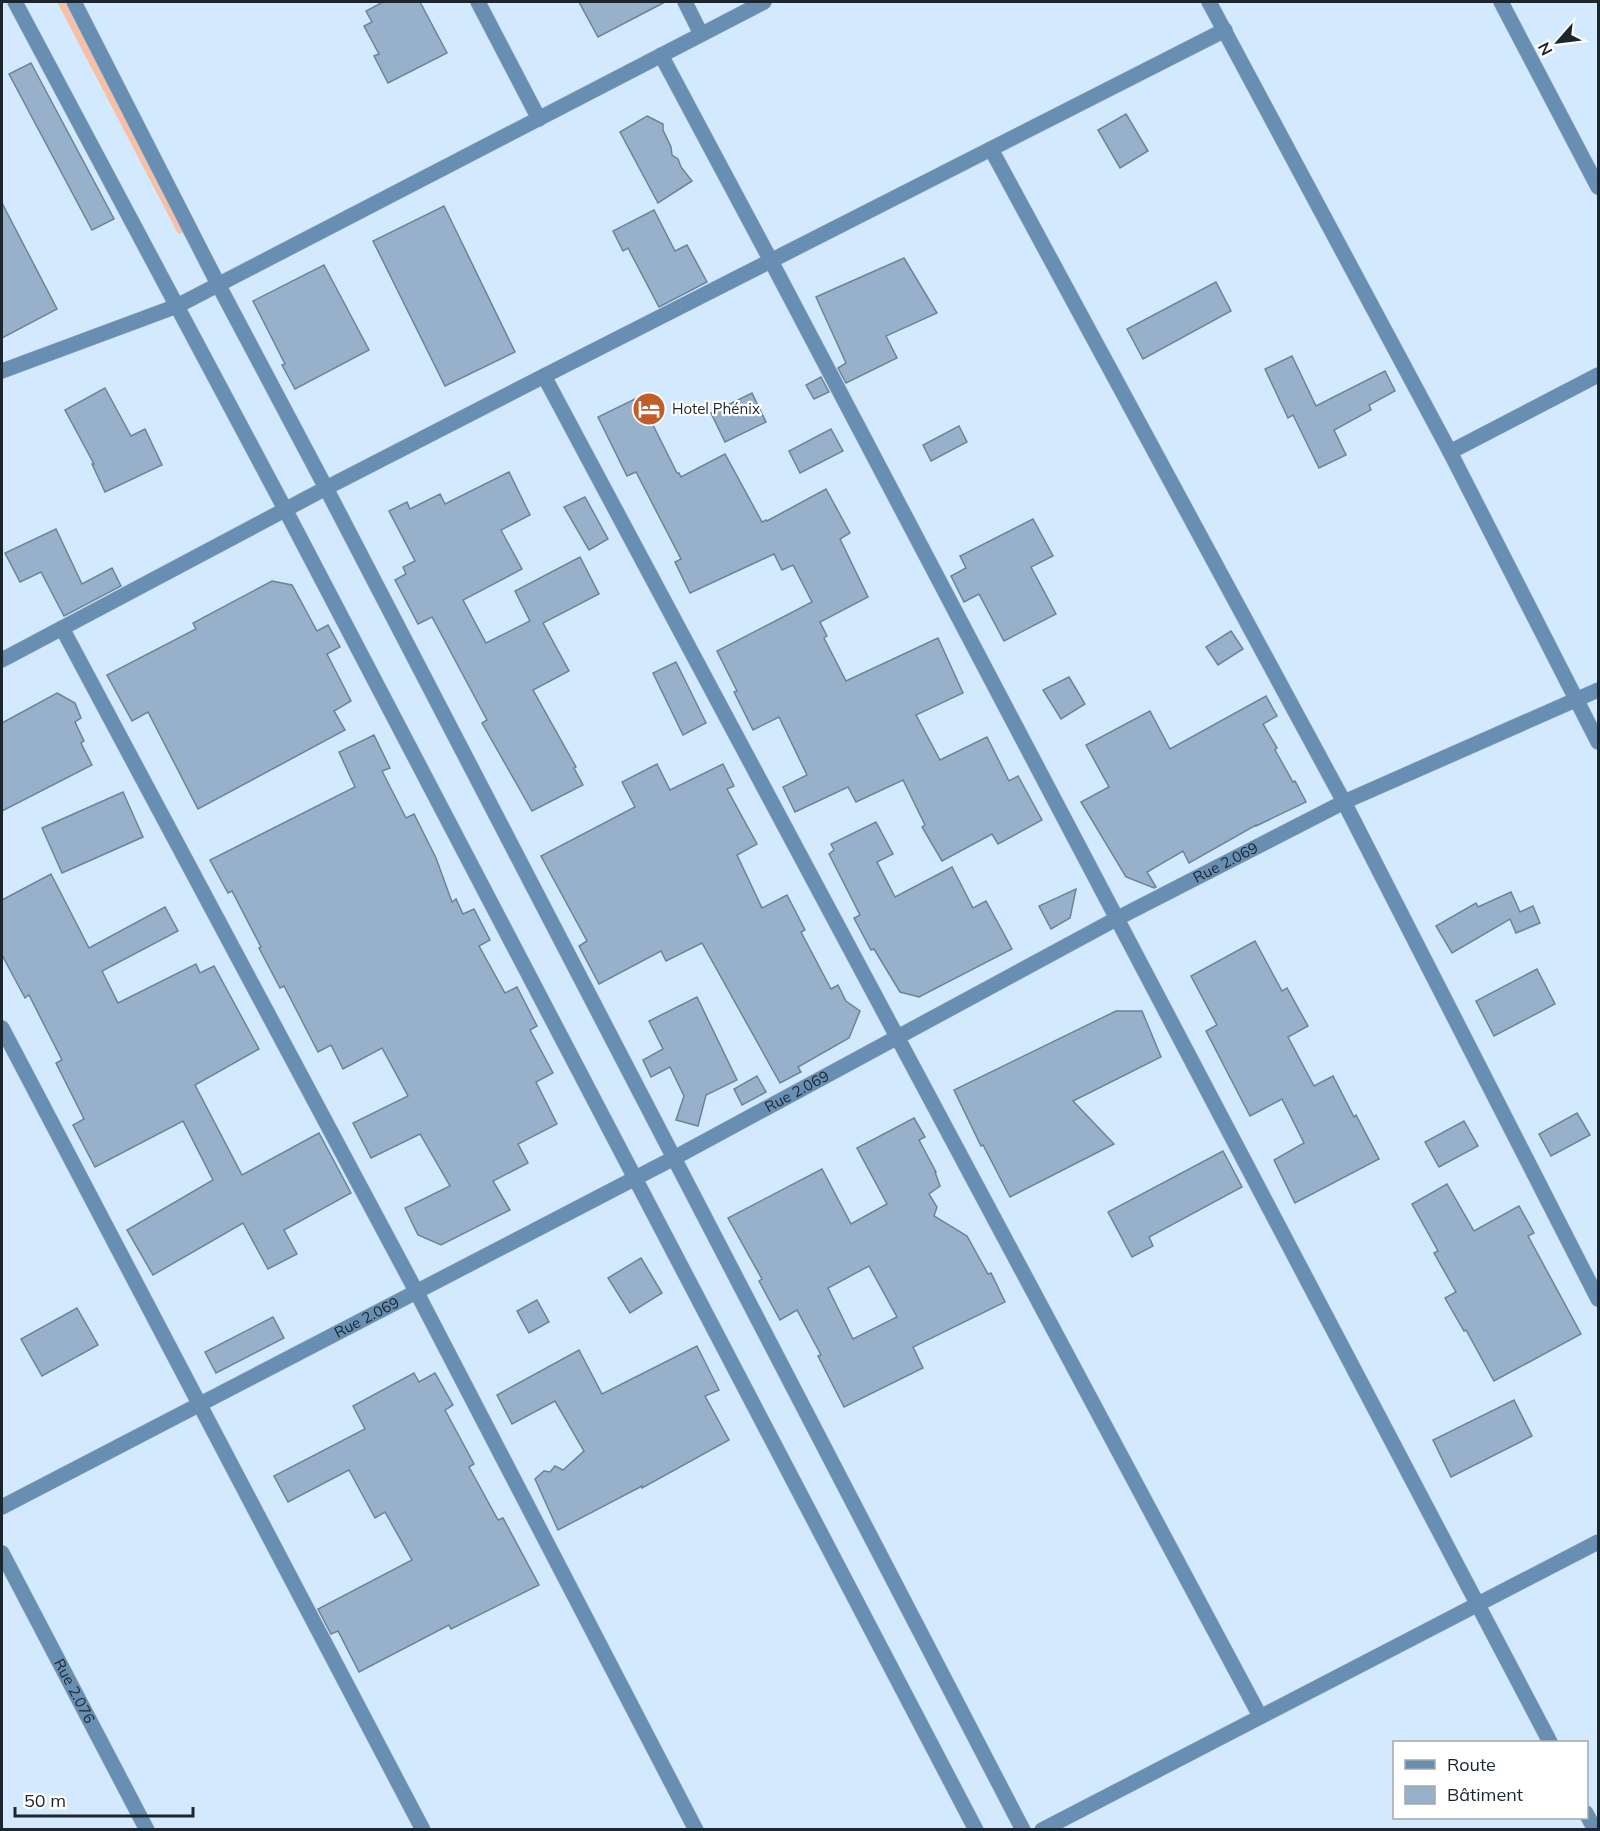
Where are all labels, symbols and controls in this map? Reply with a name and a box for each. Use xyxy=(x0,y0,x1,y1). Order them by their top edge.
north arrow xyxy=(1528,12,1588,72)
text: N xyxy=(1533,39,1556,59)
hotel icon: Hotel Phénix xyxy=(631,391,667,427)
place label: Hotel Phénix xyxy=(672,399,760,418)
street label: Rue 2.069 xyxy=(1190,838,1261,887)
street label: Rue 2.069 xyxy=(761,1066,832,1116)
street label: Rue 2.069 xyxy=(331,1292,402,1342)
street label: Rue 2.076 xyxy=(50,1655,100,1727)
legend xyxy=(1393,1741,1588,1819)
text: Route xyxy=(1447,1753,1496,1776)
scale bar xyxy=(15,1780,194,1818)
text: Bâtiment xyxy=(1447,1783,1523,1806)
text: 50 m xyxy=(24,1789,66,1812)

